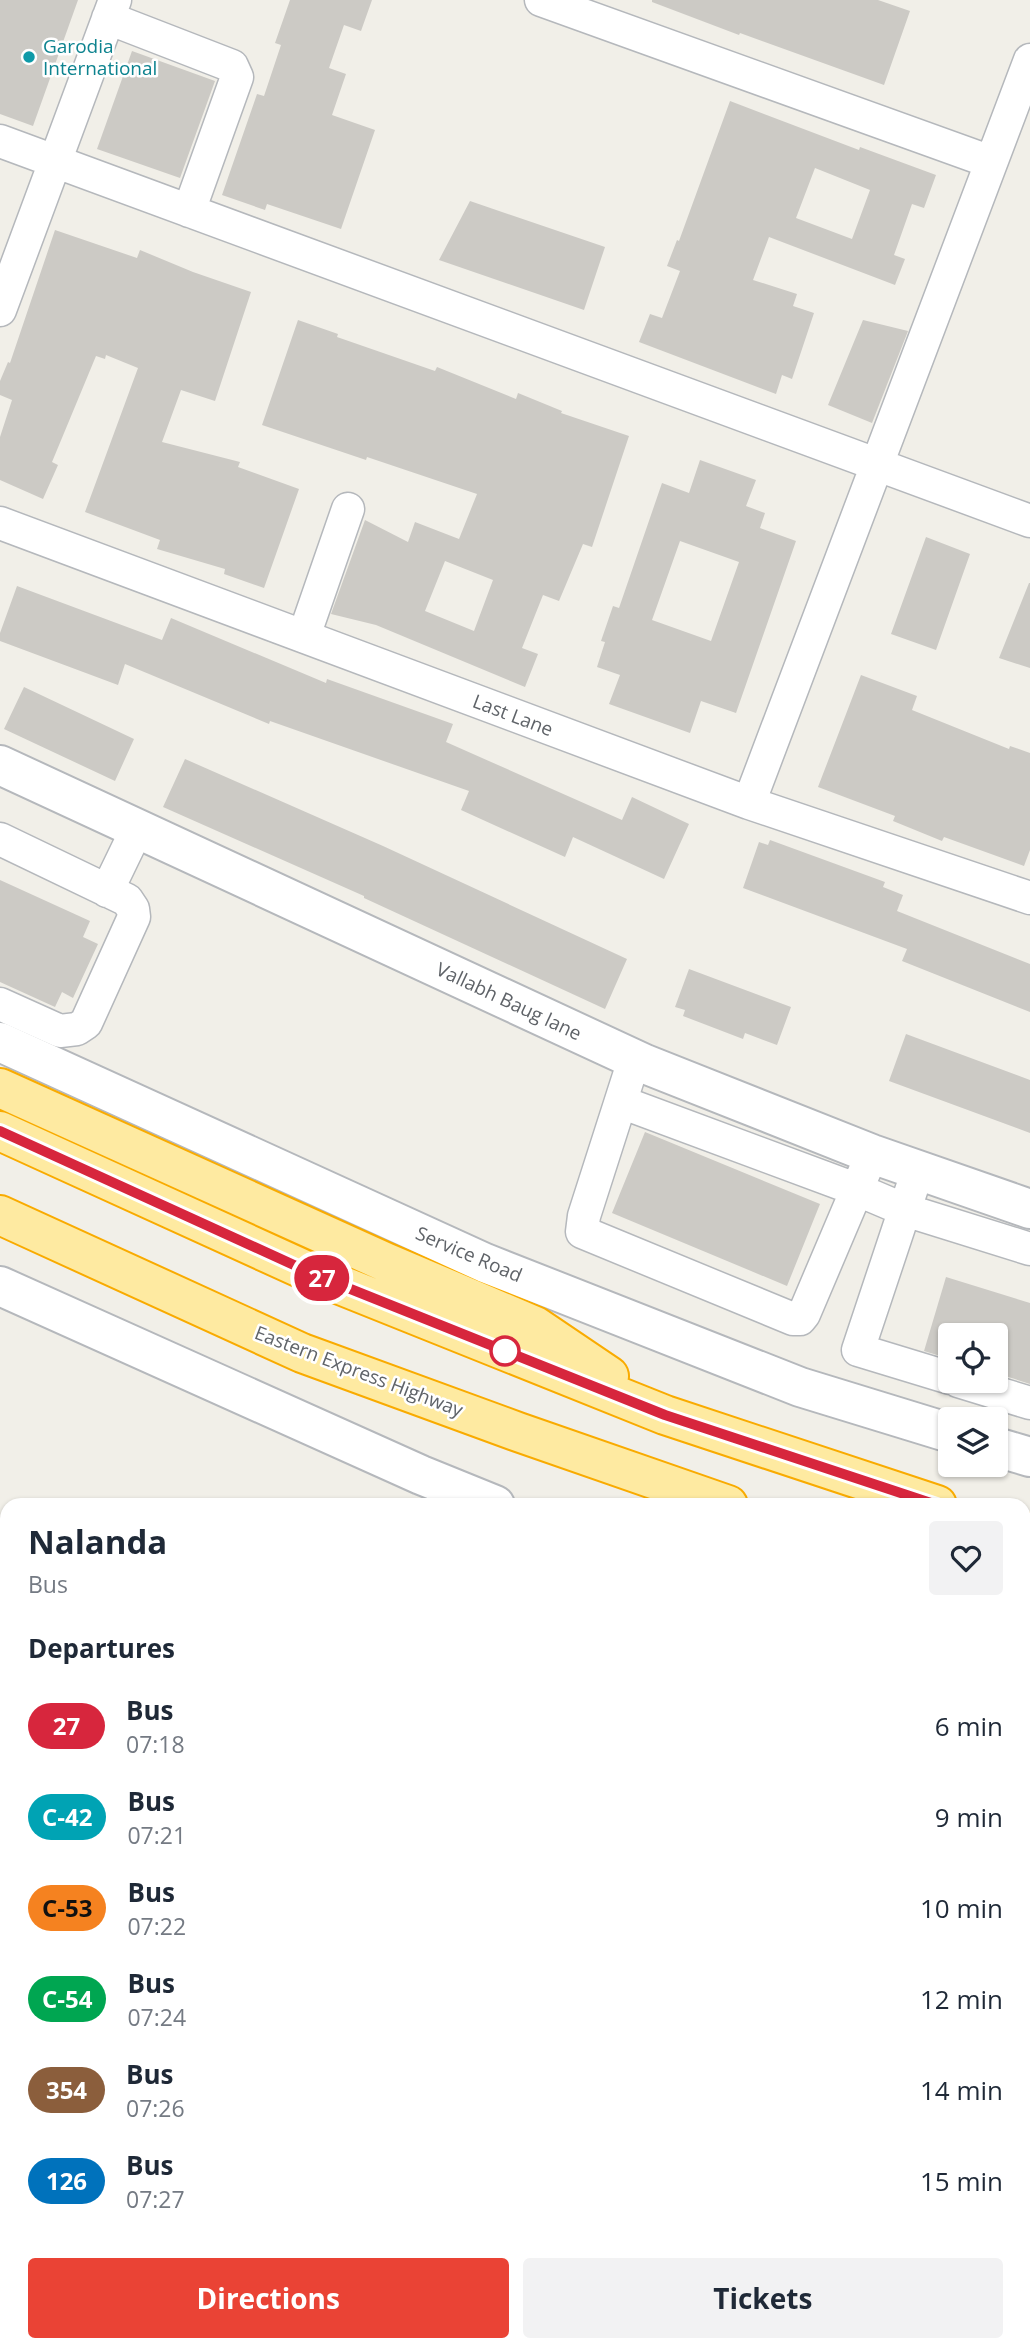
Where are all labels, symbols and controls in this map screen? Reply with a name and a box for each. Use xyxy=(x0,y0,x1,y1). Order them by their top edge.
place label: Garodia International xyxy=(43,33,157,81)
marker: Garodia International xyxy=(21,49,37,65)
street label: Last Lane xyxy=(469,688,557,742)
street label: Vallabh Baug lane xyxy=(432,956,586,1046)
street label: Service Road xyxy=(412,1220,526,1288)
line badge: 27 xyxy=(290,1255,354,1301)
text: 27 xyxy=(308,1261,336,1294)
street label: Eastern Express Highway xyxy=(251,1319,467,1423)
map controls xyxy=(938,1323,1008,1477)
button: locate xyxy=(938,1323,1008,1393)
unlabelled marker xyxy=(490,1336,520,1366)
button: layers xyxy=(938,1407,1008,1477)
text: Nalanda xyxy=(28,1519,167,1564)
button: heart xyxy=(929,1521,1003,1595)
text: Bus xyxy=(28,1568,68,1600)
text: Departures xyxy=(28,1630,175,1666)
text: Bus xyxy=(126,1692,173,1728)
text: 6 min xyxy=(935,1708,1003,1744)
text: 27 xyxy=(53,1709,80,1742)
text: 07:18 xyxy=(126,1728,185,1760)
text: Bus xyxy=(127,1783,175,1819)
text: 9 min xyxy=(935,1799,1003,1835)
text: C-42 xyxy=(42,1800,92,1833)
text: 07:21 xyxy=(127,1819,186,1851)
text: Bus xyxy=(127,1874,175,1910)
text: 10 min xyxy=(920,1890,1003,1926)
text: C-53 xyxy=(42,1891,92,1924)
text: 07:22 xyxy=(127,1910,186,1942)
text: Bus xyxy=(127,1965,175,2001)
text: 12 min xyxy=(920,1981,1003,2017)
text: C-54 xyxy=(42,1982,92,2015)
text: 07:24 xyxy=(127,2001,186,2033)
text: Bus xyxy=(126,2056,173,2092)
text: 14 min xyxy=(920,2072,1003,2108)
text: 354 xyxy=(46,2073,87,2106)
text: 07:26 xyxy=(126,2092,185,2124)
text: Bus xyxy=(126,2147,173,2183)
text: 15 min xyxy=(920,2163,1003,2199)
text: 126 xyxy=(46,2164,87,2197)
text: 07:27 xyxy=(126,2183,185,2215)
button: Directions xyxy=(28,2258,509,2338)
button: Tickets xyxy=(523,2258,1003,2338)

